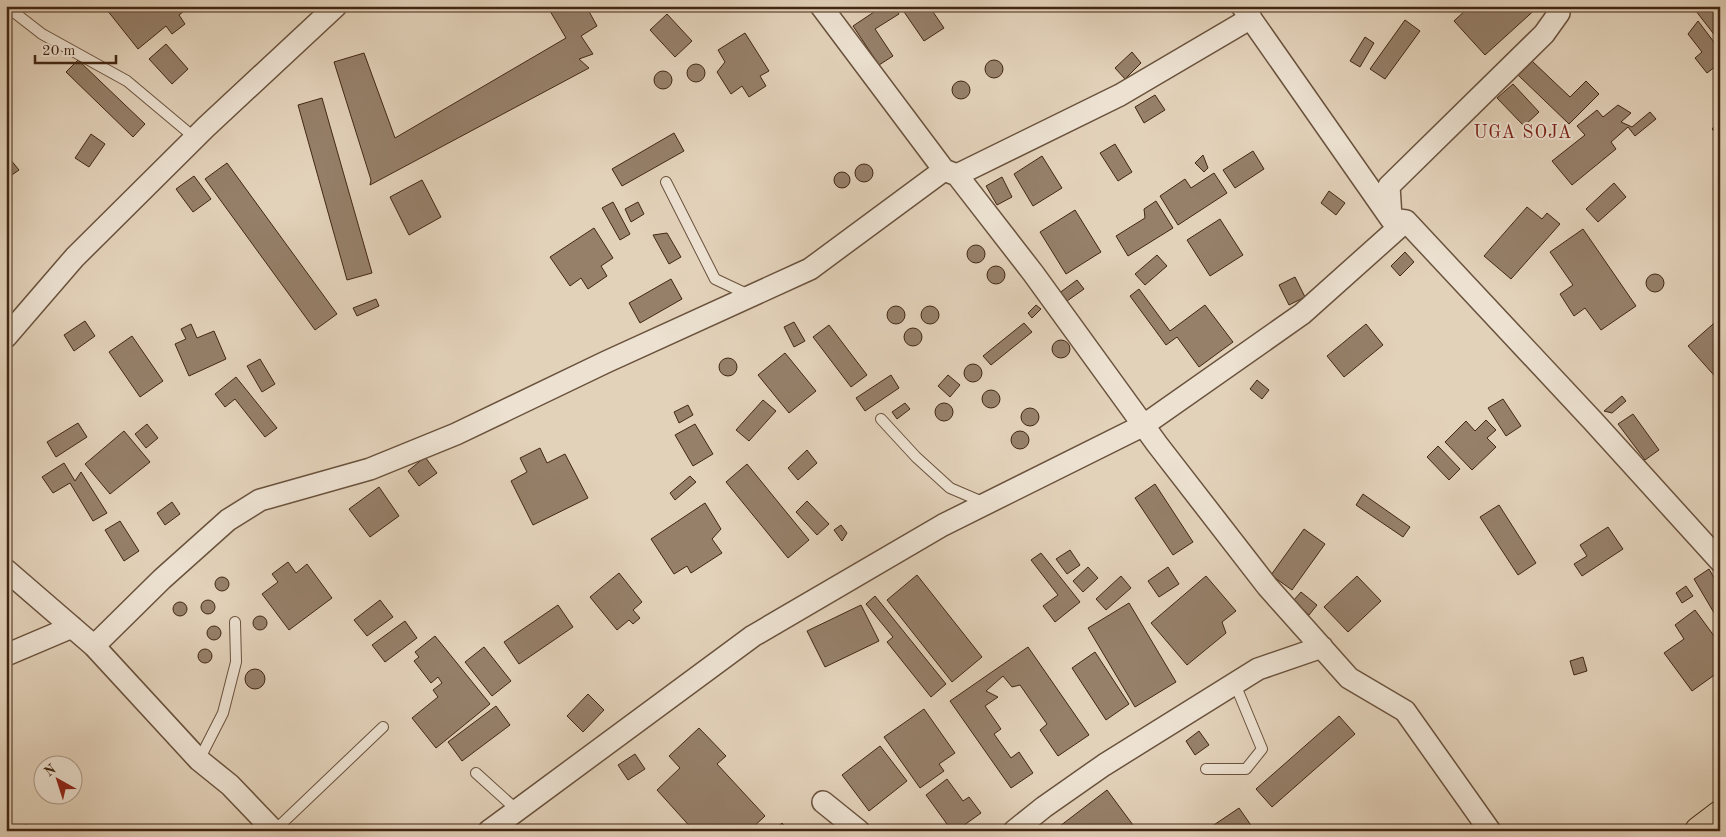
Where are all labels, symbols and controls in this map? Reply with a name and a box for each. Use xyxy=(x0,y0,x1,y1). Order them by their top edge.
scale bar xyxy=(35,32,116,64)
text: 20 m xyxy=(42,44,76,59)
district label: UGA SOJA xyxy=(1474,124,1572,142)
north arrow xyxy=(32,754,82,804)
text: N xyxy=(42,762,59,779)

